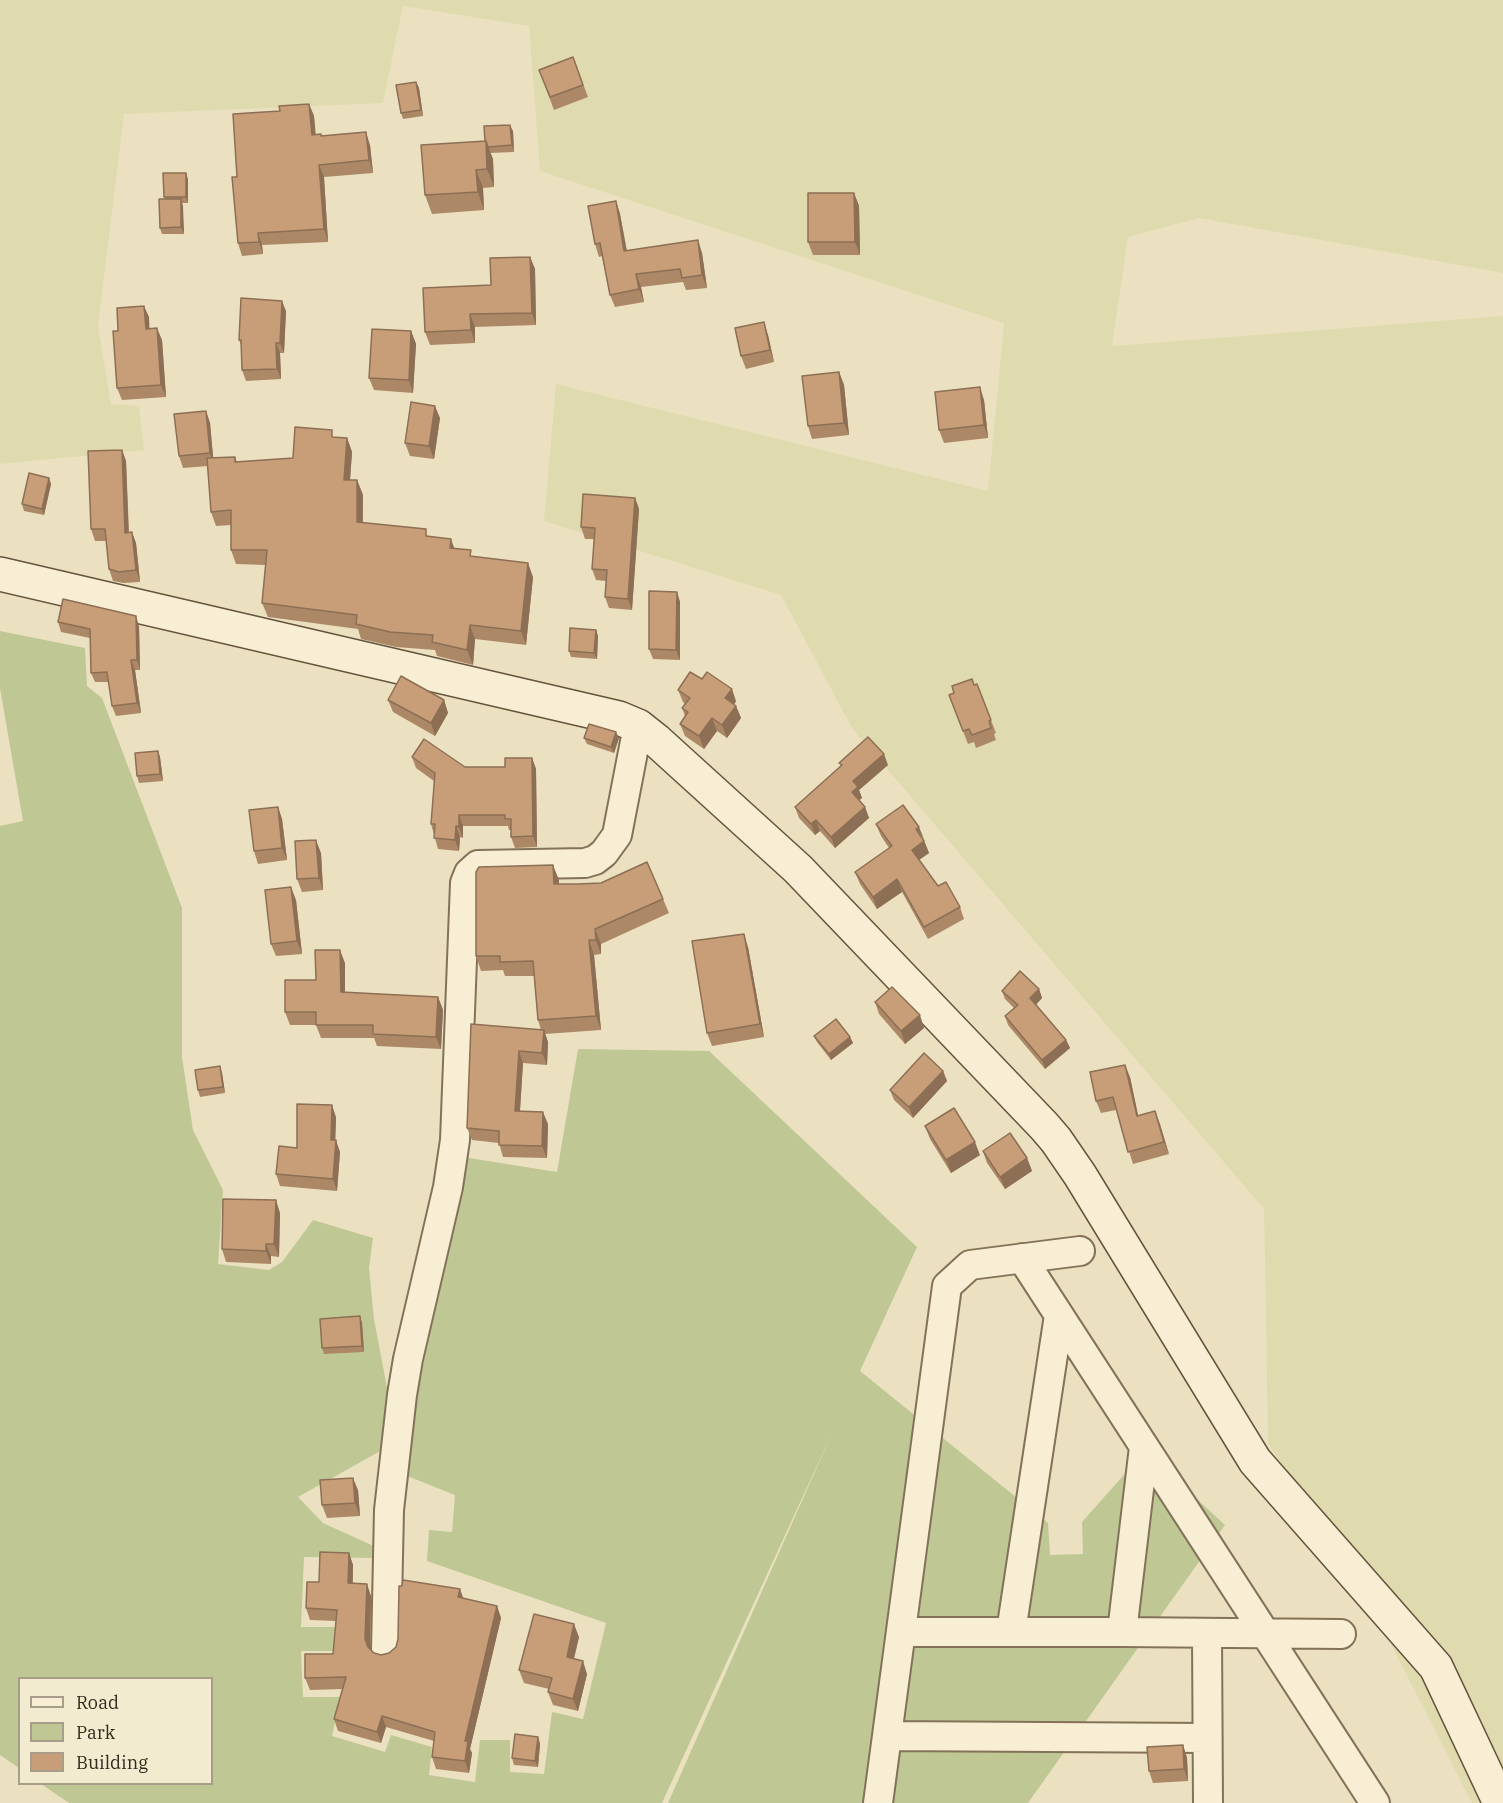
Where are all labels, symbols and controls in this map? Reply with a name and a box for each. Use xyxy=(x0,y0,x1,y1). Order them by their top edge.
legend xyxy=(18,1677,213,1785)
text: Road xyxy=(76,1691,119,1714)
text: Park xyxy=(76,1721,115,1744)
text: Building xyxy=(76,1751,148,1774)

